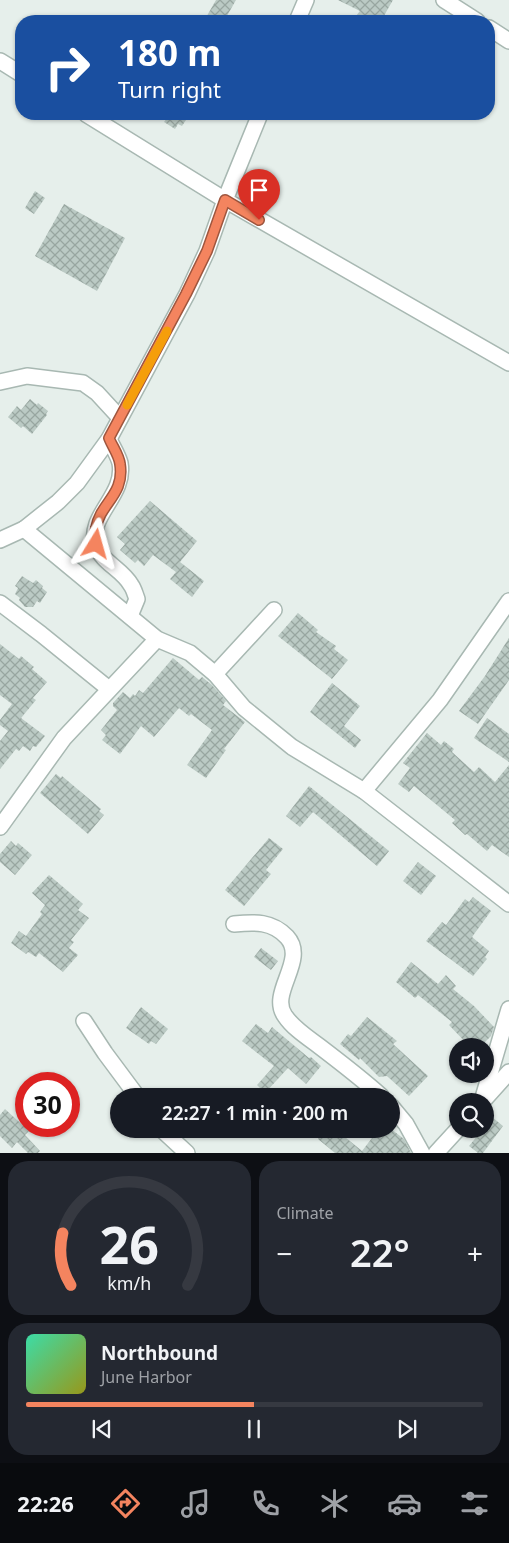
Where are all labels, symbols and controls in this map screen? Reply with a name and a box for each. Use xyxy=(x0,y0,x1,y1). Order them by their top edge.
text: 180 m xyxy=(118,29,221,76)
icon: right xyxy=(35,35,100,100)
text: Turn right xyxy=(118,74,221,104)
pin xyxy=(238,169,280,220)
icon: arrive xyxy=(245,176,273,204)
position arrow xyxy=(69,517,121,569)
map controls xyxy=(449,1038,494,1138)
button: sound xyxy=(449,1038,494,1083)
speed limit sign: 30 xyxy=(15,1072,80,1137)
button: search xyxy=(449,1093,494,1138)
text: 22:27 · 1 min · 200 m xyxy=(162,1100,348,1126)
text: Climate xyxy=(277,1202,334,1224)
text: 26 xyxy=(100,1208,159,1279)
text: 22° xyxy=(350,1226,410,1278)
text: − xyxy=(277,1234,293,1272)
text: + xyxy=(467,1234,483,1272)
text: km/h xyxy=(107,1271,151,1295)
text: Northbound xyxy=(101,1340,218,1366)
text: June Harbor xyxy=(101,1366,192,1388)
icon: previous xyxy=(88,1415,116,1443)
icon: pause xyxy=(240,1415,268,1443)
icon: next xyxy=(393,1415,421,1443)
icon: directions xyxy=(108,1486,143,1521)
icon: music xyxy=(178,1486,213,1521)
icon: phone xyxy=(248,1486,283,1521)
icon: climate xyxy=(317,1486,352,1521)
icon: car xyxy=(387,1486,422,1521)
icon: filters xyxy=(457,1486,492,1521)
text: 22:26 xyxy=(17,1488,74,1518)

